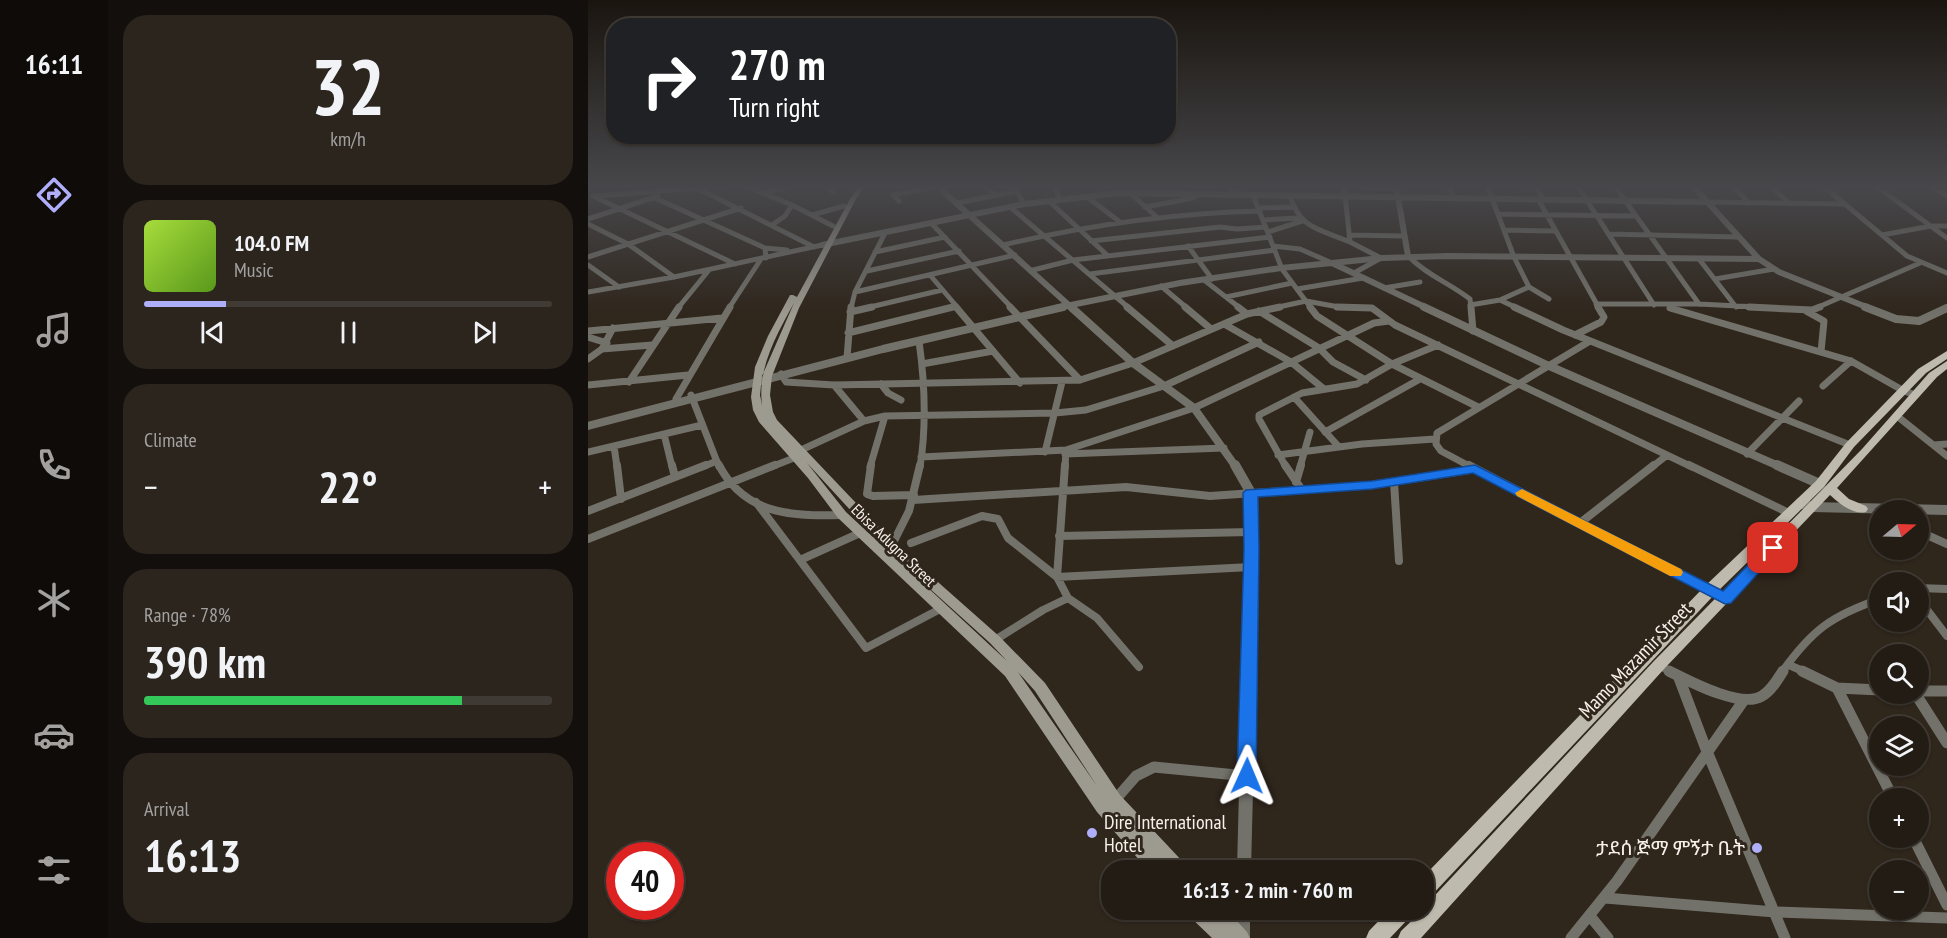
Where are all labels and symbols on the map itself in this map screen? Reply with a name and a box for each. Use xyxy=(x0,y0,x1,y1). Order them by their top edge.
street label: Ebisa Adugna Street xyxy=(847,499,941,591)
north arrow xyxy=(1869,500,1929,560)
pin xyxy=(1747,522,1798,573)
street label: Mamo Mazamir Street xyxy=(1573,596,1697,723)
position arrow xyxy=(1215,744,1279,808)
place label: Dire International Hotel xyxy=(1104,809,1226,858)
marker: Dire International Hotel xyxy=(1085,826,1099,840)
place label: ታደሰ ጅማ ምኝታ ቤት xyxy=(1596,835,1745,861)
marker: ታደሰ ጅማ ምኝታ ቤት xyxy=(1750,841,1764,855)
speed limit sign: 40 xyxy=(606,842,684,920)

